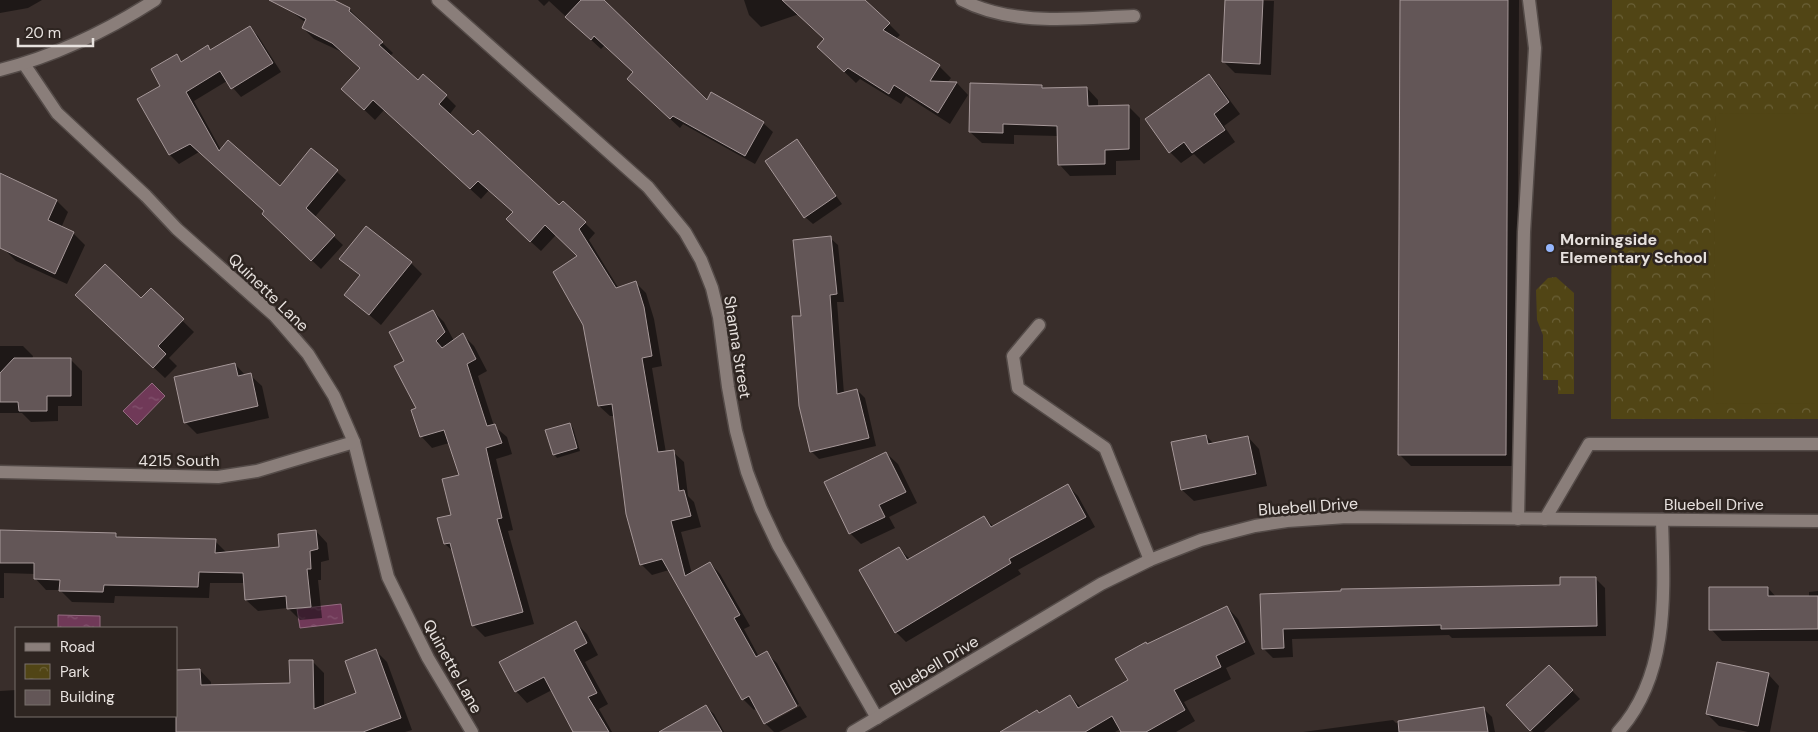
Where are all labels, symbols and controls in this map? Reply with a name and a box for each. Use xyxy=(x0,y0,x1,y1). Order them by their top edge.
scale bar xyxy=(18,15,92,47)
text: 20 m xyxy=(25,23,61,43)
place label: Morningside Elementary School xyxy=(1560,229,1707,268)
marker: Morningside Elementary School xyxy=(1544,242,1556,254)
street label: Quinette Lane xyxy=(224,249,314,336)
street label: Shanna Street xyxy=(719,294,756,400)
street label: 4215 South xyxy=(138,450,220,471)
street label: Bluebell Drive xyxy=(1257,493,1359,520)
street label: Bluebell Drive xyxy=(1664,494,1764,515)
street label: Quinette Lane xyxy=(418,615,487,717)
legend xyxy=(15,627,178,717)
street label: Bluebell Drive xyxy=(886,631,982,700)
text: Road xyxy=(60,637,95,657)
text: Park xyxy=(60,662,90,682)
text: Building xyxy=(60,687,115,707)

